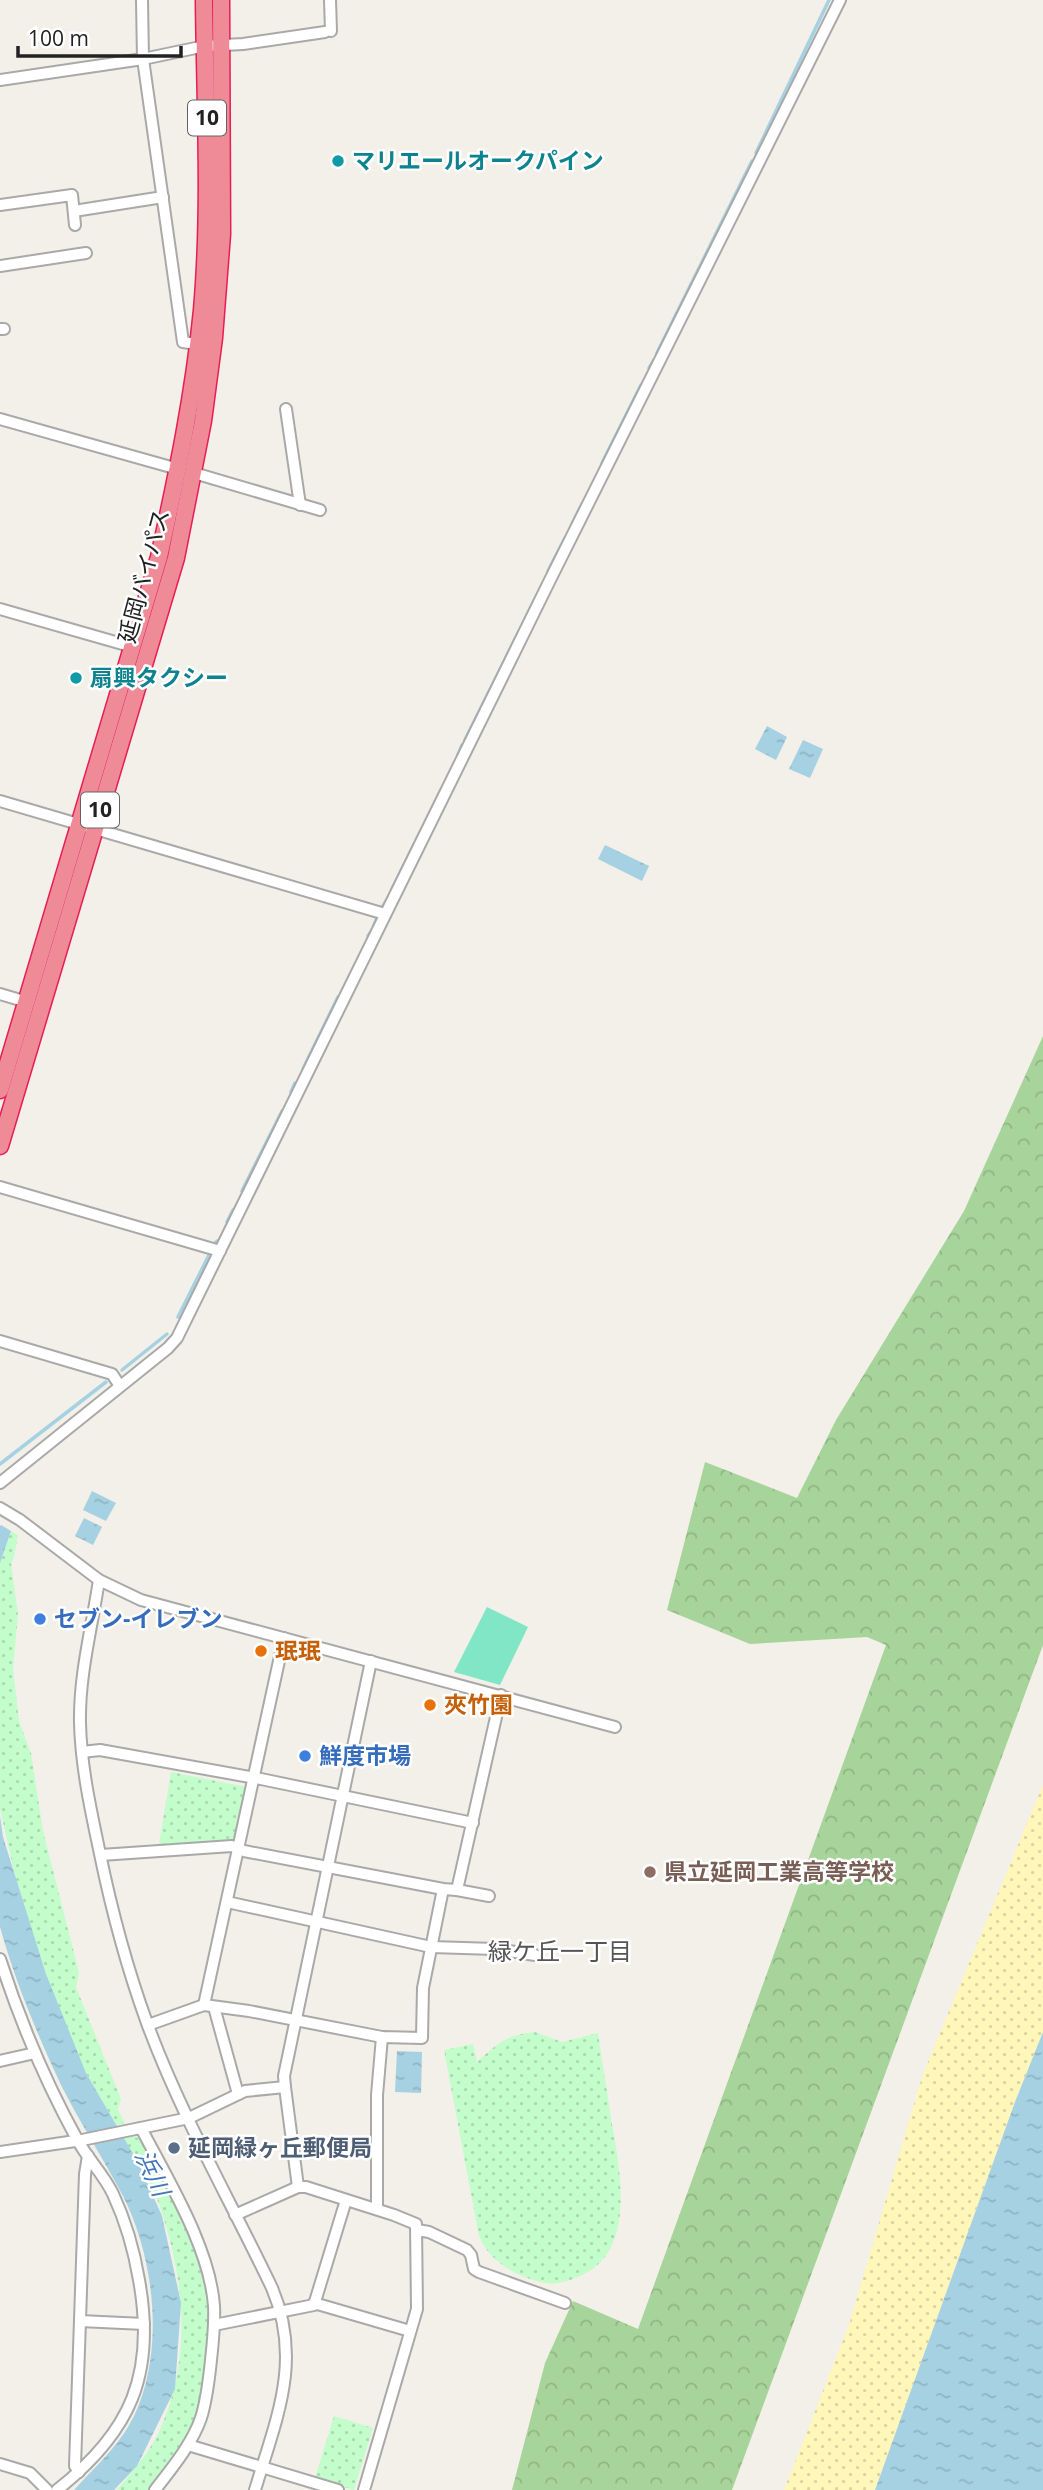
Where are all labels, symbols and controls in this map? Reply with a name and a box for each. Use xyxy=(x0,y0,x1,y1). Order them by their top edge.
scale bar xyxy=(18,14,180,58)
text: 100 m xyxy=(28,24,89,52)
road number: 10 xyxy=(188,100,226,136)
place label: マリエールオークパイン xyxy=(352,144,604,176)
marker: マリエールオークパイン xyxy=(330,153,346,169)
street label: 延岡バイパス xyxy=(110,505,176,646)
place label: 扇興タクシー xyxy=(90,661,228,693)
marker: 扇興タクシー xyxy=(68,670,84,686)
road number: 10 xyxy=(81,792,119,828)
place label: セブン-イレブン xyxy=(54,1602,222,1634)
marker: セブン-イレブン xyxy=(32,1611,48,1627)
place label: 珉珉 xyxy=(275,1634,321,1666)
marker: 珉珉 xyxy=(253,1643,269,1659)
place label: 夾竹園 xyxy=(444,1688,513,1720)
marker: 夾竹園 xyxy=(422,1697,438,1713)
place label: 鮮度市場 xyxy=(319,1739,411,1771)
marker: 鮮度市場 xyxy=(297,1748,313,1764)
place label: 県立延岡工業高等学校 xyxy=(664,1855,894,1887)
marker: 県立延岡工業高等学校 xyxy=(642,1864,658,1880)
district label: 緑ケ丘一丁目 xyxy=(488,1934,632,1967)
place label: 延岡緑ヶ丘郵便局 xyxy=(188,2131,372,2163)
marker: 延岡緑ヶ丘郵便局 xyxy=(166,2140,182,2156)
water label: 浜川 xyxy=(128,2144,180,2204)

